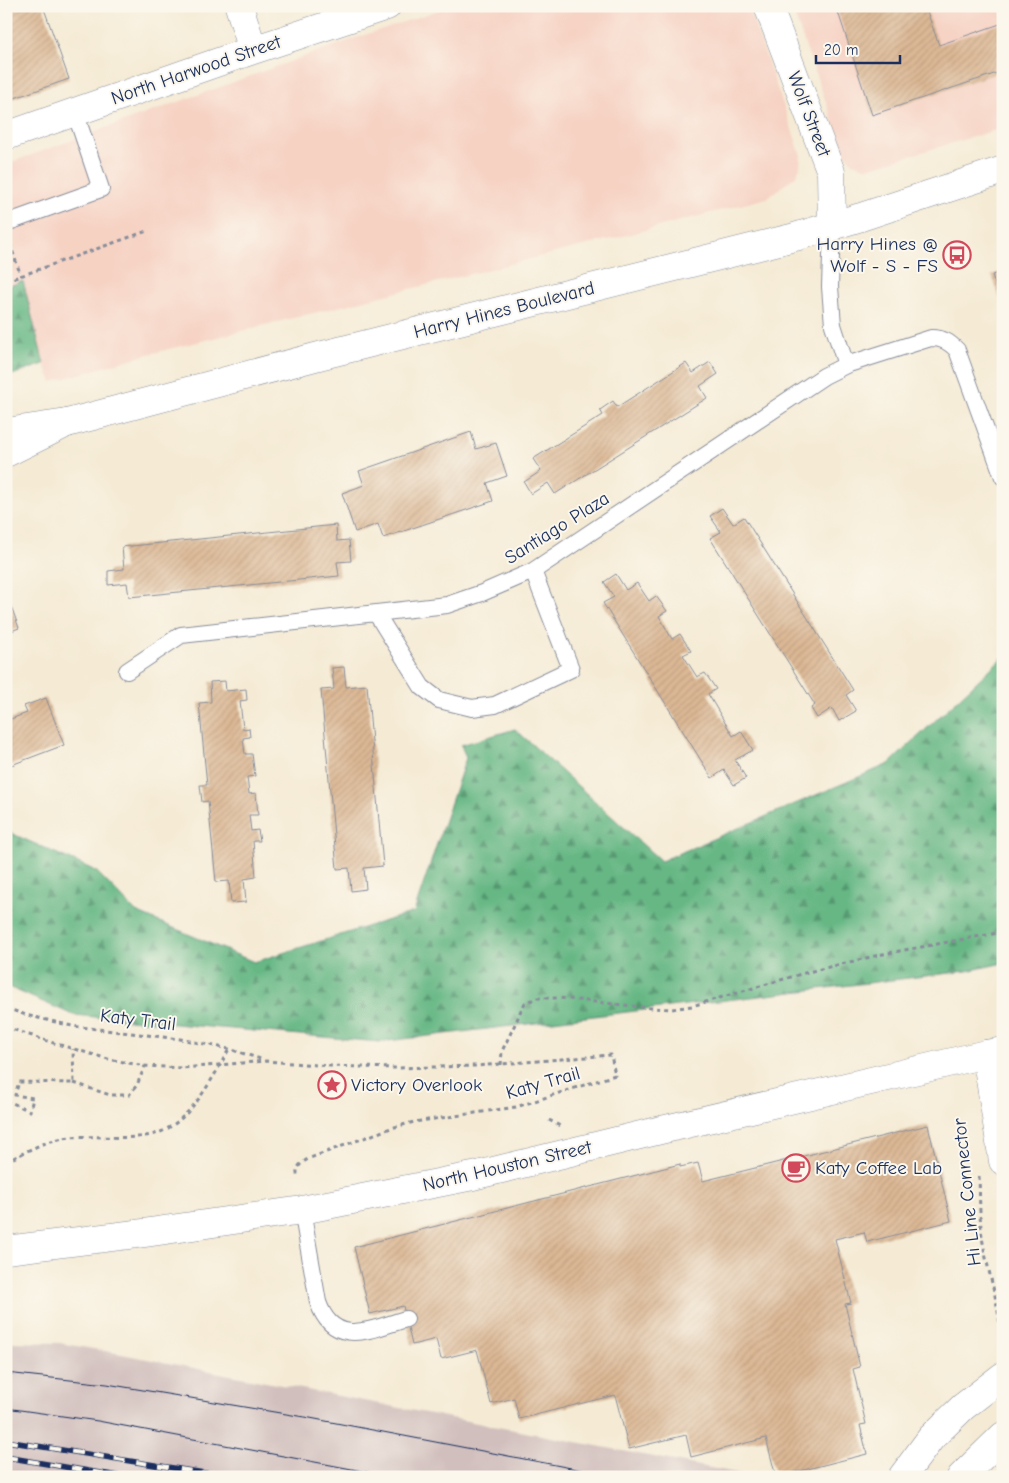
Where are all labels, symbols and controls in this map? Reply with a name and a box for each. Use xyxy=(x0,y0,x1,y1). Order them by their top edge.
street label: North Harwood Street xyxy=(108,30,284,109)
scale bar xyxy=(816,32,900,64)
text: 20 m xyxy=(824,41,858,59)
street label: Wolf Street xyxy=(783,68,835,160)
place label: Harry Hines @ Wolf - S - FS xyxy=(816,233,938,277)
bus stop icon: Harry Hines @ Wolf - S - FS xyxy=(942,240,972,270)
street label: Harry Hines Boulevard xyxy=(411,277,597,343)
street label: Santiago Plaza xyxy=(501,487,613,569)
street label: Katy Trail xyxy=(99,1004,177,1036)
street label: Katy Trail xyxy=(503,1062,583,1104)
place icon: Victory Overlook xyxy=(317,1070,347,1100)
place label: Victory Overlook xyxy=(351,1074,483,1096)
street label: Hi Line Connector xyxy=(948,1117,986,1267)
street label: North Houston Street xyxy=(420,1136,594,1196)
cafe icon: Katy Coffee Lab xyxy=(781,1153,811,1183)
place label: Katy Coffee Lab xyxy=(815,1157,942,1179)

